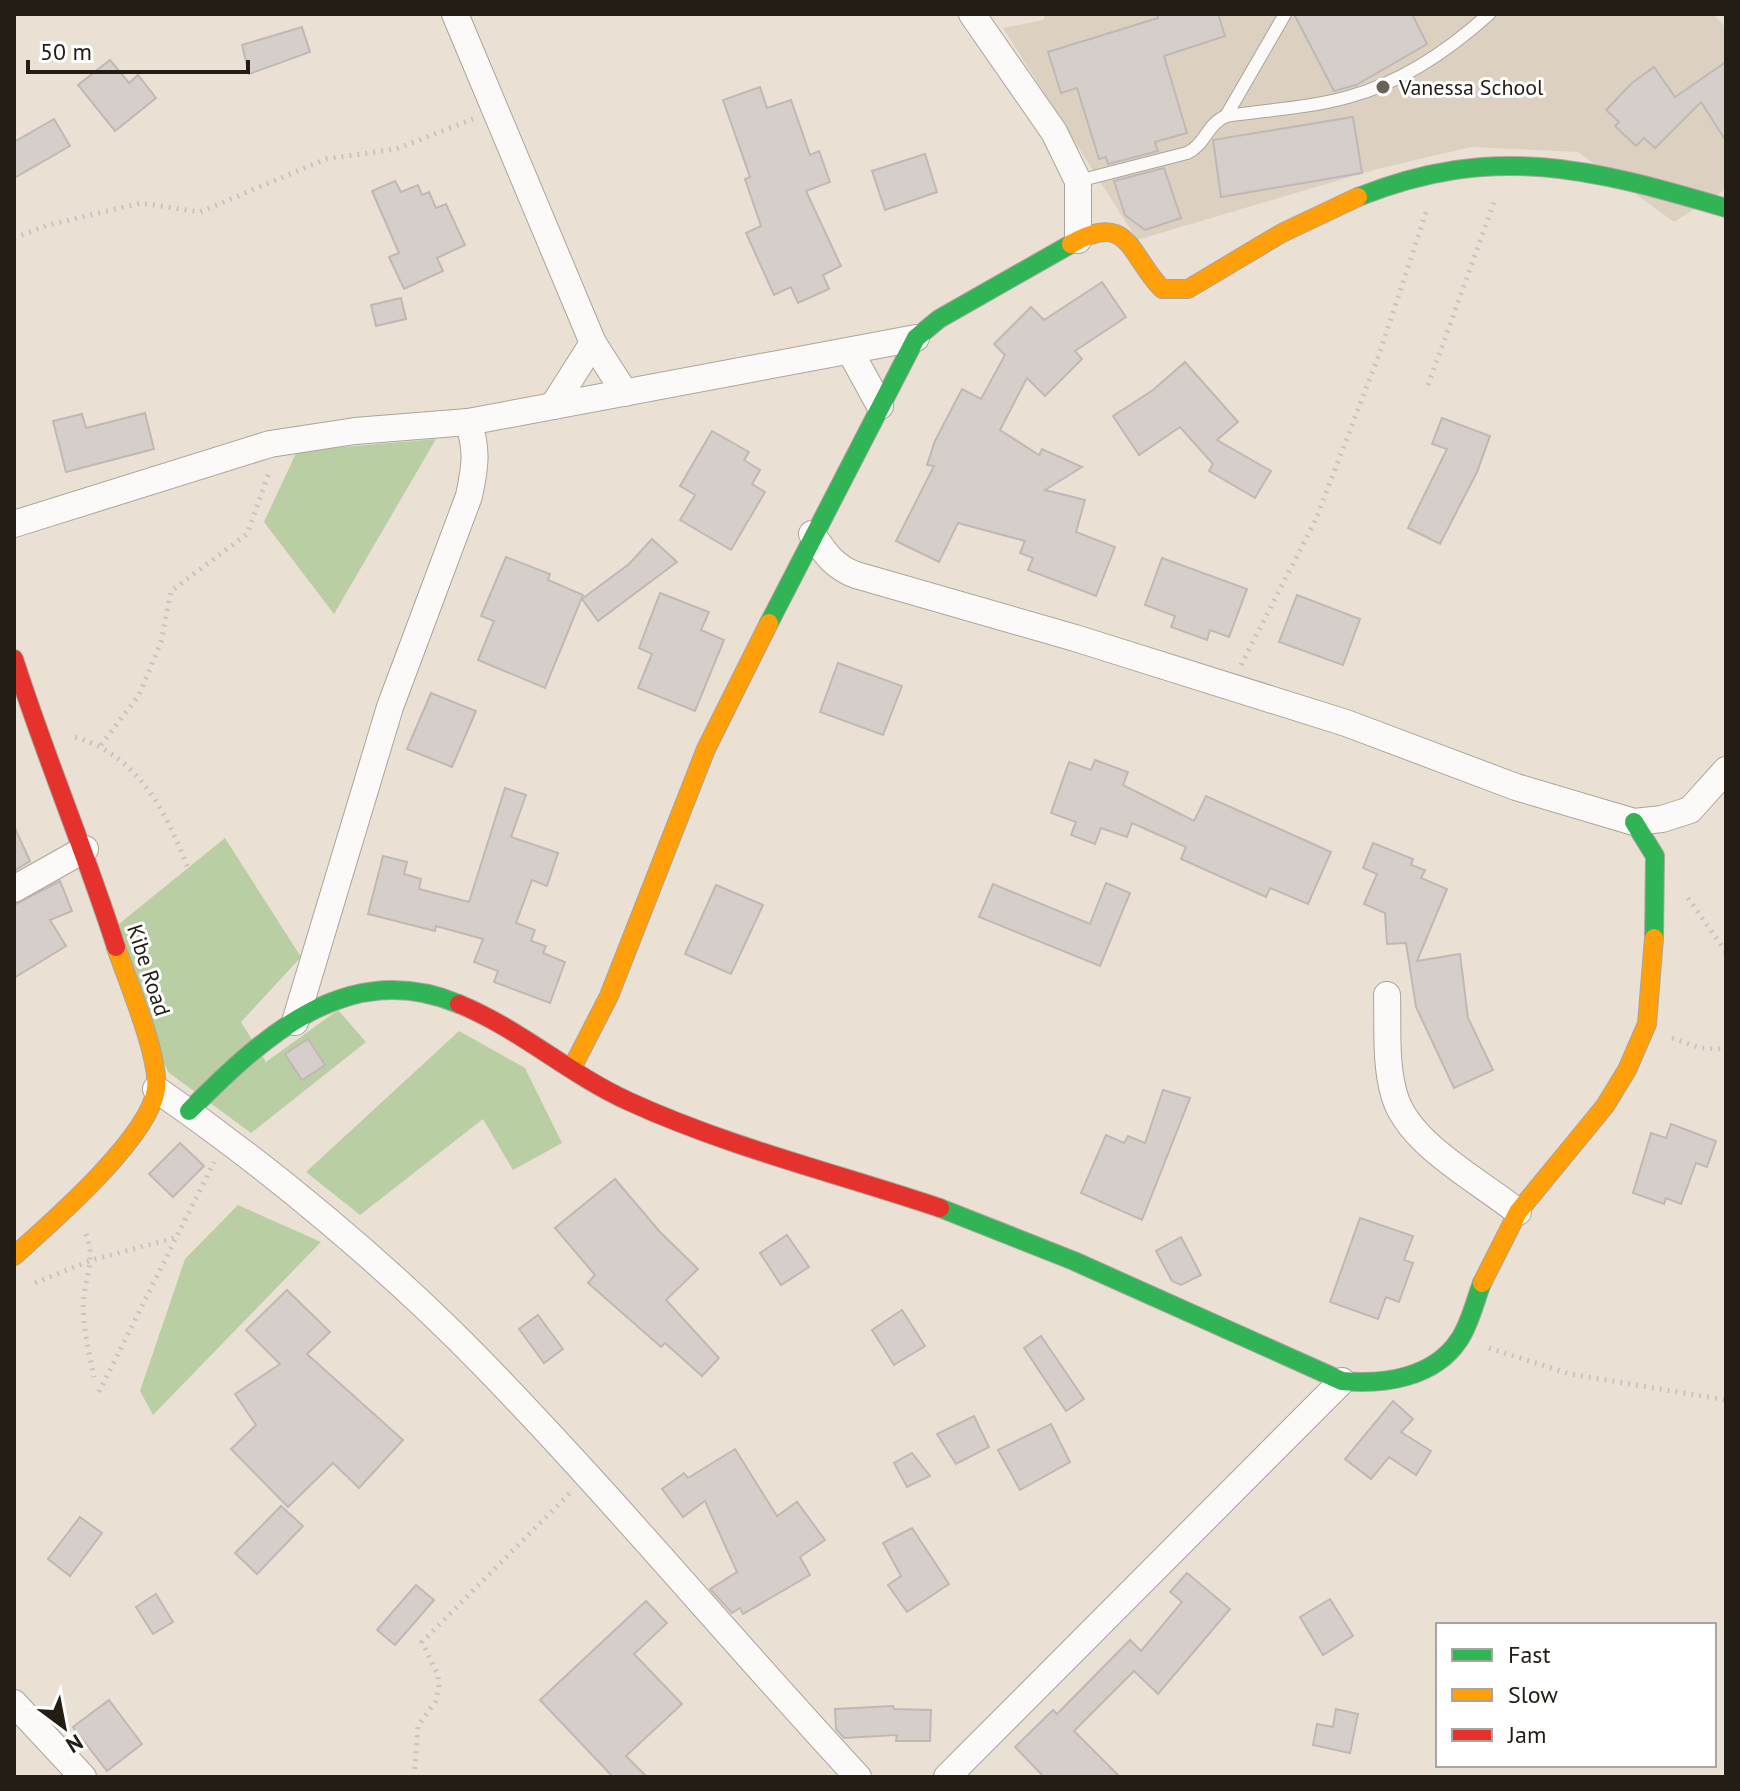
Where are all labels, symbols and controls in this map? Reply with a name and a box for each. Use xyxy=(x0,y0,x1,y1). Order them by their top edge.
scale bar xyxy=(28,24,248,74)
text: 50 m xyxy=(40,36,92,67)
place label: Vanessa School xyxy=(1398,73,1544,101)
marker: Vanessa School xyxy=(1374,78,1392,96)
street label: Kibe Road xyxy=(121,921,177,1019)
legend xyxy=(1436,1623,1716,1767)
text: Fast xyxy=(1508,1639,1551,1670)
text: Slow xyxy=(1508,1679,1558,1710)
north arrow xyxy=(24,1687,104,1767)
text: Jam xyxy=(1507,1719,1546,1750)
text: N xyxy=(61,1728,88,1760)

